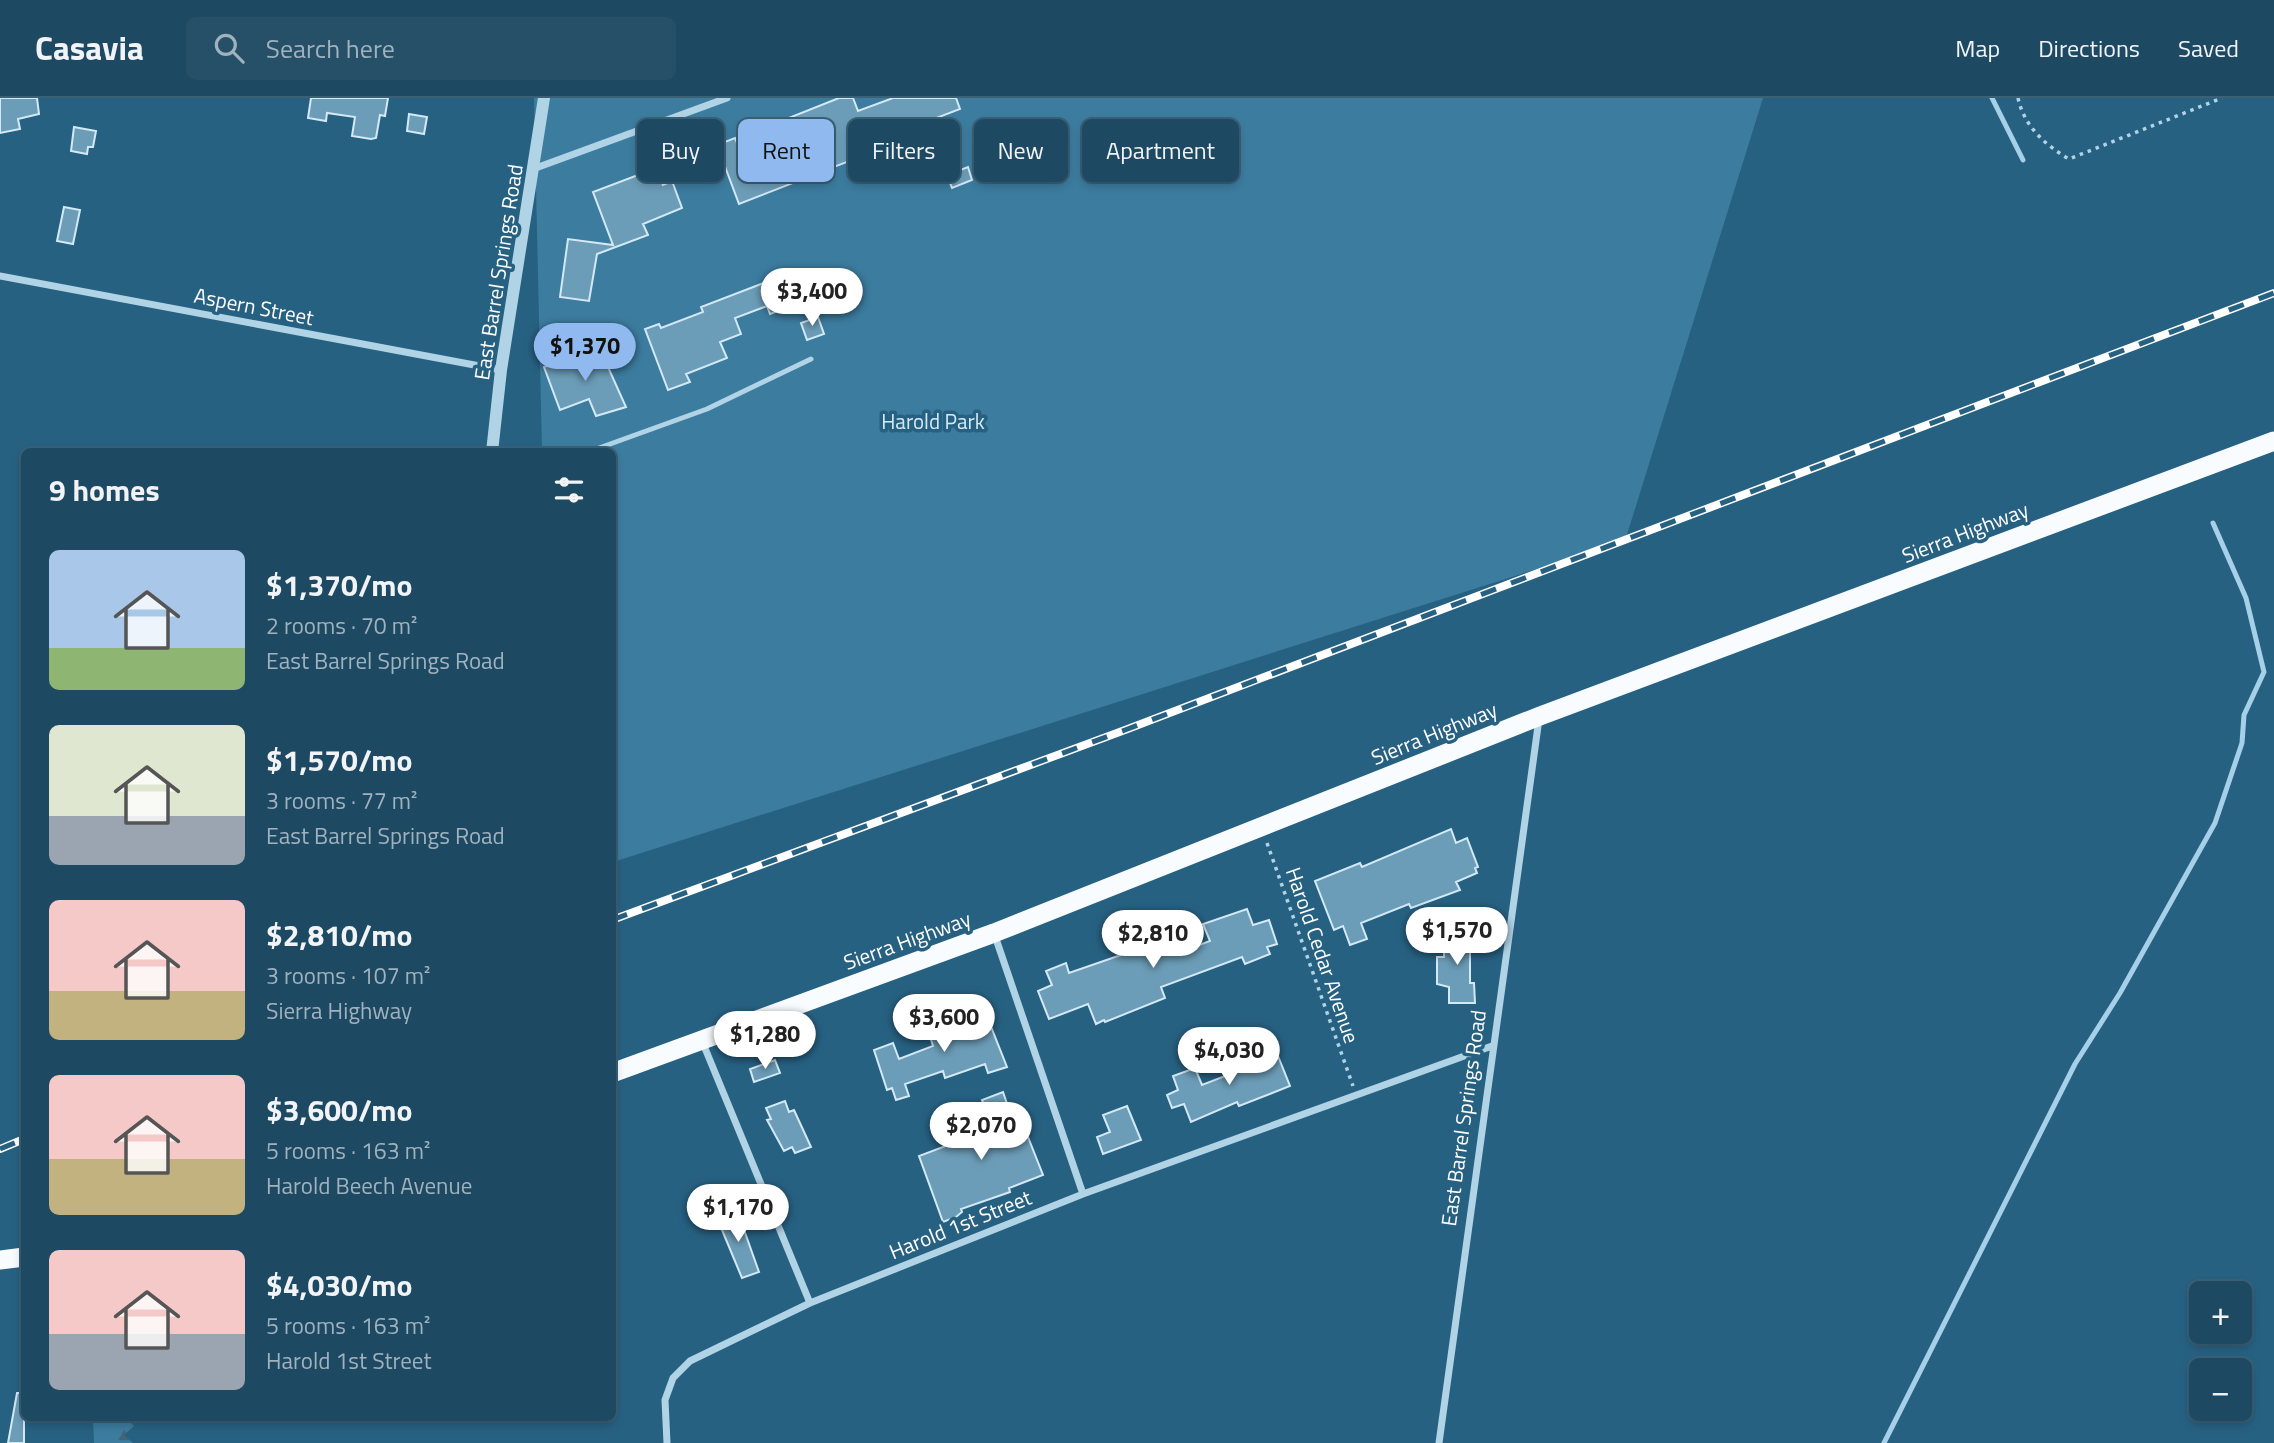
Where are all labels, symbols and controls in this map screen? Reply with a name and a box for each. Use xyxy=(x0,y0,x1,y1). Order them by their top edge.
search box xyxy=(186,17,676,80)
text: Casavia xyxy=(35,23,144,73)
icon: search xyxy=(210,29,248,67)
text: Search here xyxy=(266,29,395,68)
text: Map xyxy=(1955,30,2000,66)
text: Directions xyxy=(2038,30,2140,66)
text: Saved xyxy=(2178,30,2239,66)
chip: Buy xyxy=(637,119,724,182)
chip: Rent xyxy=(738,119,834,182)
chip: Filters xyxy=(848,119,960,182)
chip: New xyxy=(974,119,1068,182)
chip: Apartment xyxy=(1082,119,1239,182)
street label: East Barrel Springs Road xyxy=(465,162,531,382)
pin: $3,400 xyxy=(755,268,869,328)
text: $3,400 xyxy=(777,273,847,308)
street label: Aspern Street xyxy=(191,279,317,333)
pin: $1,370 xyxy=(528,324,642,383)
text: $1,370 xyxy=(550,328,620,363)
park label: Harold Park xyxy=(881,405,985,437)
text: 9 homes xyxy=(49,467,160,513)
icon: filters xyxy=(550,471,588,509)
street label: Sierra Highway xyxy=(1897,493,2033,571)
text: $1,370/mo xyxy=(266,562,412,608)
icon: home xyxy=(105,578,189,662)
text: 2 rooms · 70 m² xyxy=(266,608,417,643)
text: East Barrel Springs Road xyxy=(266,643,505,678)
street label: Sierra Highway xyxy=(1366,693,1502,773)
text: $1,570/mo xyxy=(266,737,412,783)
icon: home xyxy=(105,753,189,837)
text: 3 rooms · 77 m² xyxy=(266,783,417,818)
text: East Barrel Springs Road xyxy=(266,818,505,853)
street label: Harold Cedar Avenue xyxy=(1278,863,1368,1047)
street label: Sierra Highway xyxy=(839,902,975,978)
pin: $1,570 xyxy=(1400,908,1514,967)
pin: $2,810 xyxy=(1096,910,1210,970)
text: $2,810/mo xyxy=(266,912,412,958)
text: $1,570 xyxy=(1422,912,1492,947)
text: $2,810 xyxy=(1118,915,1188,950)
icon: home xyxy=(105,928,189,1012)
text: 3 rooms · 107 m² xyxy=(266,958,430,993)
text: Sierra Highway xyxy=(266,993,412,1028)
pin: $3,600 xyxy=(887,995,1001,1054)
text: $3,600 xyxy=(909,999,979,1034)
street label: East Barrel Springs Road xyxy=(1432,1008,1494,1228)
pin: $1,280 xyxy=(708,1012,822,1071)
text: $1,280 xyxy=(730,1016,800,1051)
pin: $4,030 xyxy=(1172,1028,1286,1087)
text: $4,030 xyxy=(1194,1032,1264,1067)
text: $3,600/mo xyxy=(266,1087,412,1133)
pin: $2,070 xyxy=(924,1102,1038,1162)
icon: home xyxy=(105,1103,189,1187)
text: $2,070 xyxy=(946,1107,1016,1142)
text: 5 rooms · 163 m² xyxy=(266,1133,430,1168)
text: Harold Beech Avenue xyxy=(266,1168,472,1203)
street label: Harold 1st Street xyxy=(884,1181,1037,1267)
pin: $1,170 xyxy=(681,1184,795,1244)
text: $1,170 xyxy=(703,1189,773,1224)
text: $4,030/mo xyxy=(266,1262,412,1308)
icon: home xyxy=(105,1278,189,1362)
map controls xyxy=(2189,1281,2252,1421)
button: + xyxy=(2189,1281,2252,1344)
text: 5 rooms · 163 m² xyxy=(266,1308,430,1343)
text: Harold 1st Street xyxy=(266,1343,431,1378)
button: − xyxy=(2189,1358,2252,1421)

